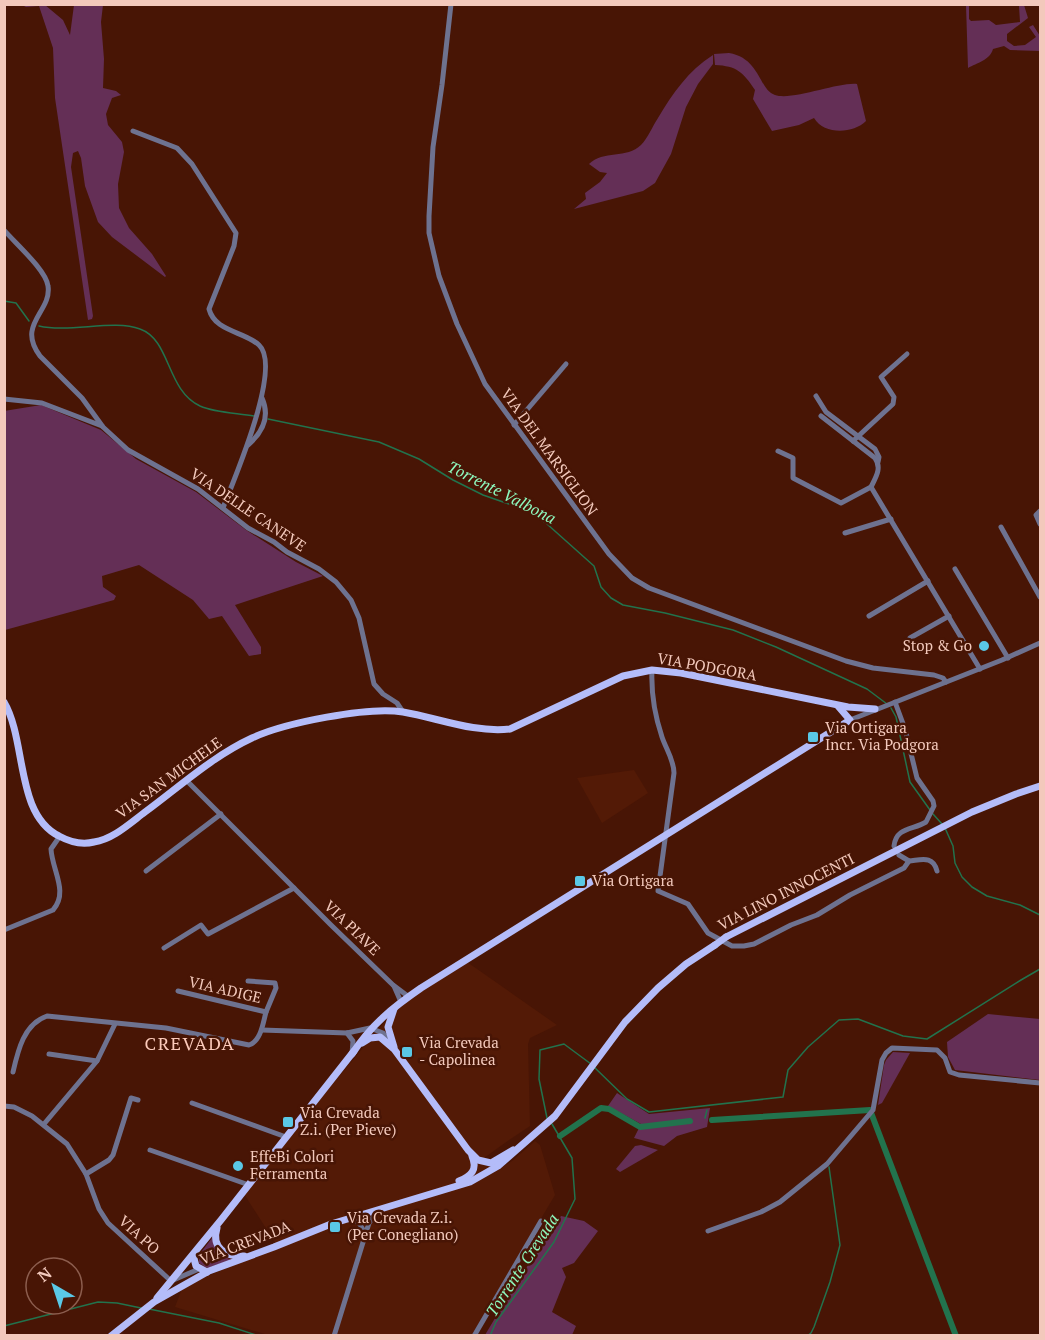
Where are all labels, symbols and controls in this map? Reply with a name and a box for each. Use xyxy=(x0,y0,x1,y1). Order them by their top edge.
street label: VIA DEL MARSIGLION xyxy=(497,384,603,519)
water label: Torrente Valbona xyxy=(444,455,560,529)
street label: VIA DELLE CANEVE xyxy=(187,463,310,555)
place label: Stop & Go xyxy=(903,635,972,655)
marker: Stop & Go xyxy=(977,639,991,653)
street label: VIA PODGORA xyxy=(656,647,759,685)
place label: Via Ortigara Incr. Via Podgora xyxy=(825,717,939,754)
marker: Via Ortigara Incr. Via Podgora xyxy=(806,730,820,744)
street label: VIA SAN MICHELE xyxy=(111,732,226,822)
street label: VIA LINO INNOCENTI xyxy=(714,848,857,934)
place label: Via Ortigara xyxy=(592,870,674,890)
marker: Via Ortigara xyxy=(573,874,587,888)
street label: VIA PIAVE xyxy=(320,895,385,959)
street label: VIA ADIGE xyxy=(187,971,264,1007)
district label: CREVADA xyxy=(145,1031,235,1055)
place label: Via Crevada - Capolinea xyxy=(419,1032,499,1069)
marker: Via Crevada - Capolinea xyxy=(400,1045,414,1059)
place label: Via Crevada Z.i. (Per Pieve) xyxy=(300,1102,396,1139)
marker: Via Crevada Z.i. (Per Pieve) xyxy=(281,1115,295,1129)
place label: EffeBi Colori Ferramenta xyxy=(250,1146,334,1183)
marker: EffeBi Colori Ferramenta xyxy=(231,1159,245,1173)
place label: Via Crevada Z.i. (Per Conegliano) xyxy=(347,1207,458,1244)
water label: Torrente Crevada xyxy=(480,1209,564,1321)
street label: VIA PO xyxy=(115,1210,165,1258)
street label: VIA CREVADA xyxy=(196,1215,294,1269)
marker: Via Crevada Z.i. (Per Conegliano) xyxy=(328,1220,342,1234)
north arrow xyxy=(24,1256,84,1316)
text: N xyxy=(33,1262,56,1287)

